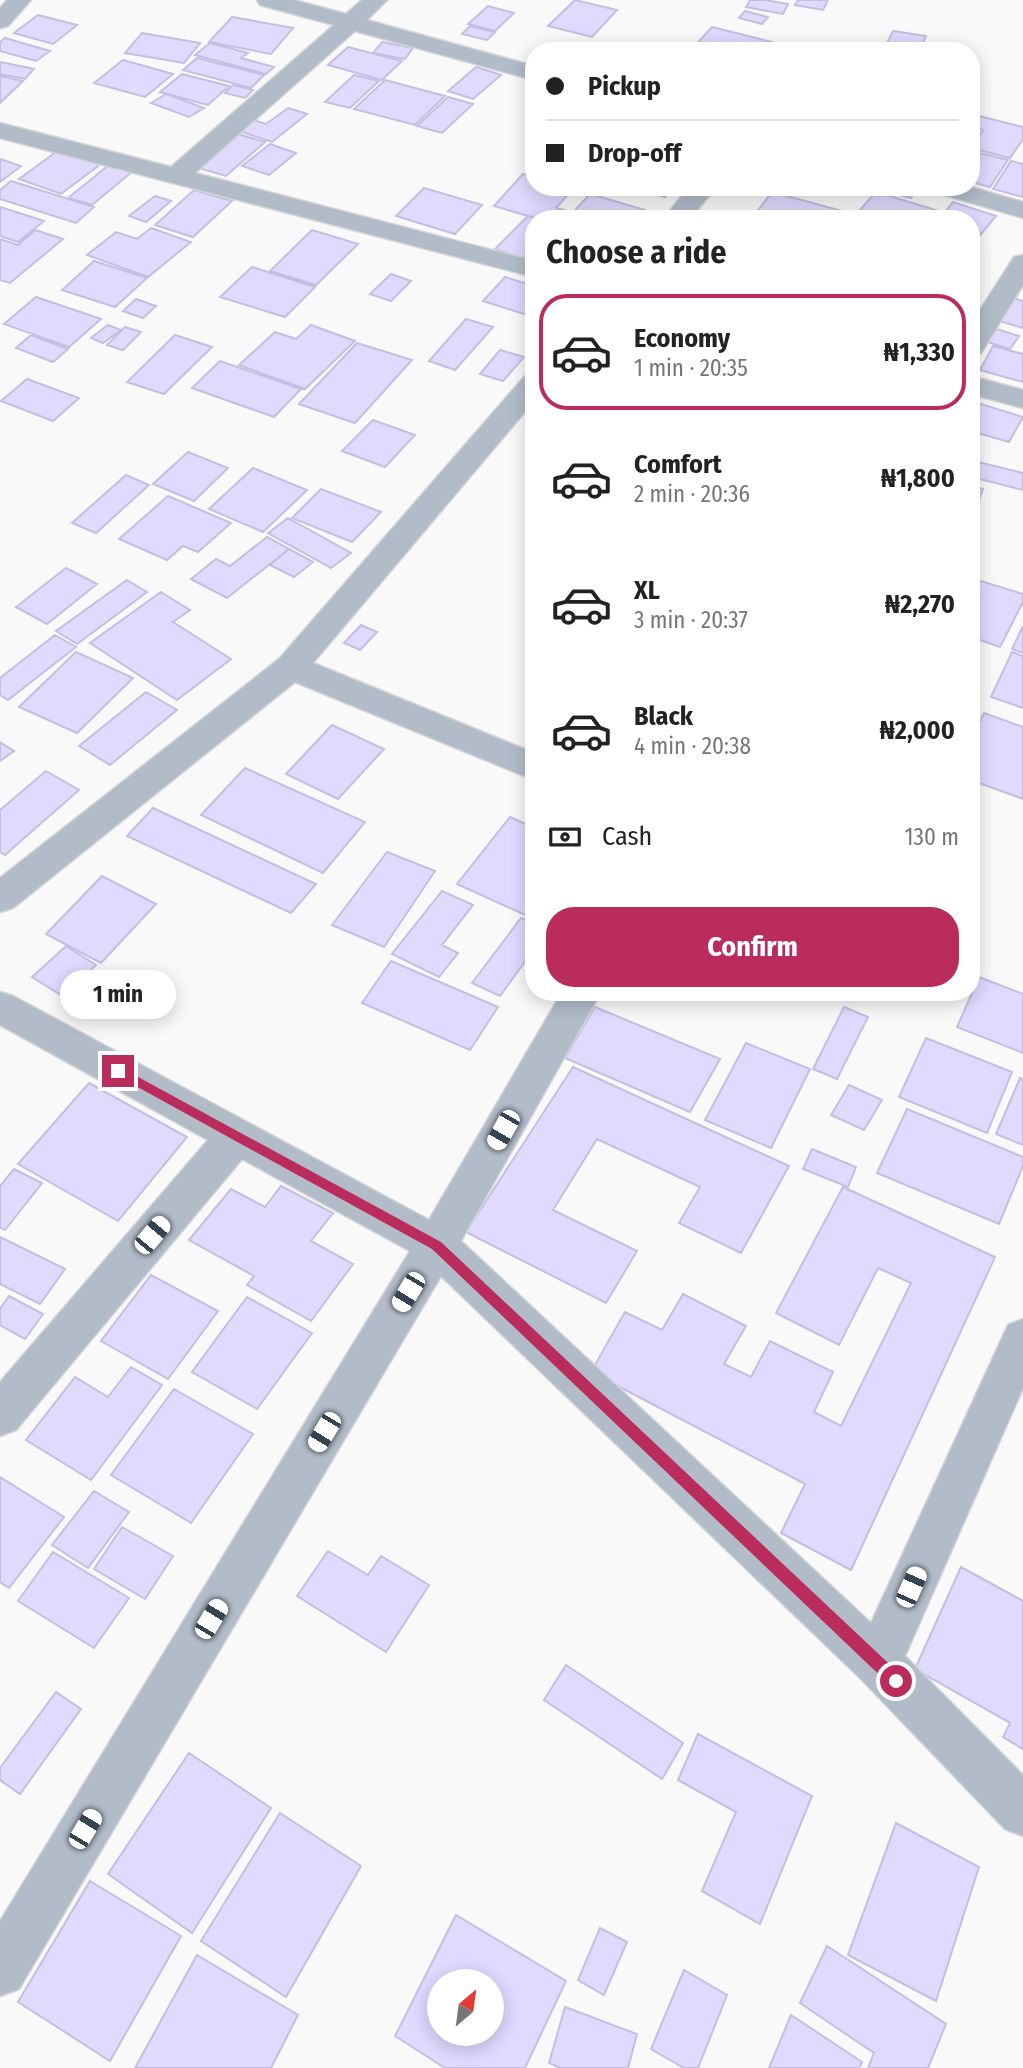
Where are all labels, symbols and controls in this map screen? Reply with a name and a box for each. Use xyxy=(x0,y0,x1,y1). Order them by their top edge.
text: Pickup xyxy=(588,71,661,102)
text: Drop-off xyxy=(588,138,681,169)
text: Choose a ride xyxy=(546,233,727,271)
icon: car xyxy=(550,321,613,384)
text: Economy xyxy=(634,323,730,354)
text: ₦1,330 xyxy=(884,337,955,368)
text: 1 min · 20:35 xyxy=(634,354,748,382)
icon: car xyxy=(550,447,613,510)
text: Comfort xyxy=(634,449,722,480)
text: ₦1,800 xyxy=(881,463,955,494)
text: 2 min · 20:36 xyxy=(634,480,750,508)
icon: car xyxy=(550,573,613,636)
text: XL xyxy=(634,575,660,606)
text: ₦2,270 xyxy=(885,589,955,620)
text: 3 min · 20:37 xyxy=(634,606,748,634)
icon: car xyxy=(550,699,613,762)
text: Black xyxy=(634,701,693,732)
text: ₦2,000 xyxy=(880,715,955,746)
text: 4 min · 20:38 xyxy=(634,732,751,760)
icon: cash xyxy=(546,818,584,856)
text: Cash xyxy=(602,821,652,852)
text: 130 m xyxy=(905,823,959,851)
button: Confirm xyxy=(546,907,959,987)
callout: 1 min xyxy=(60,970,176,1018)
text: 1 min xyxy=(93,980,143,1008)
route end xyxy=(102,1055,134,1087)
car xyxy=(484,1107,523,1153)
car xyxy=(131,1212,174,1258)
car xyxy=(389,1269,428,1315)
car xyxy=(305,1409,344,1455)
car xyxy=(893,1564,930,1610)
car xyxy=(192,1596,231,1642)
route start xyxy=(880,1665,912,1697)
car xyxy=(66,1806,105,1852)
north arrow xyxy=(427,1969,504,2046)
map controls xyxy=(427,1969,504,2046)

